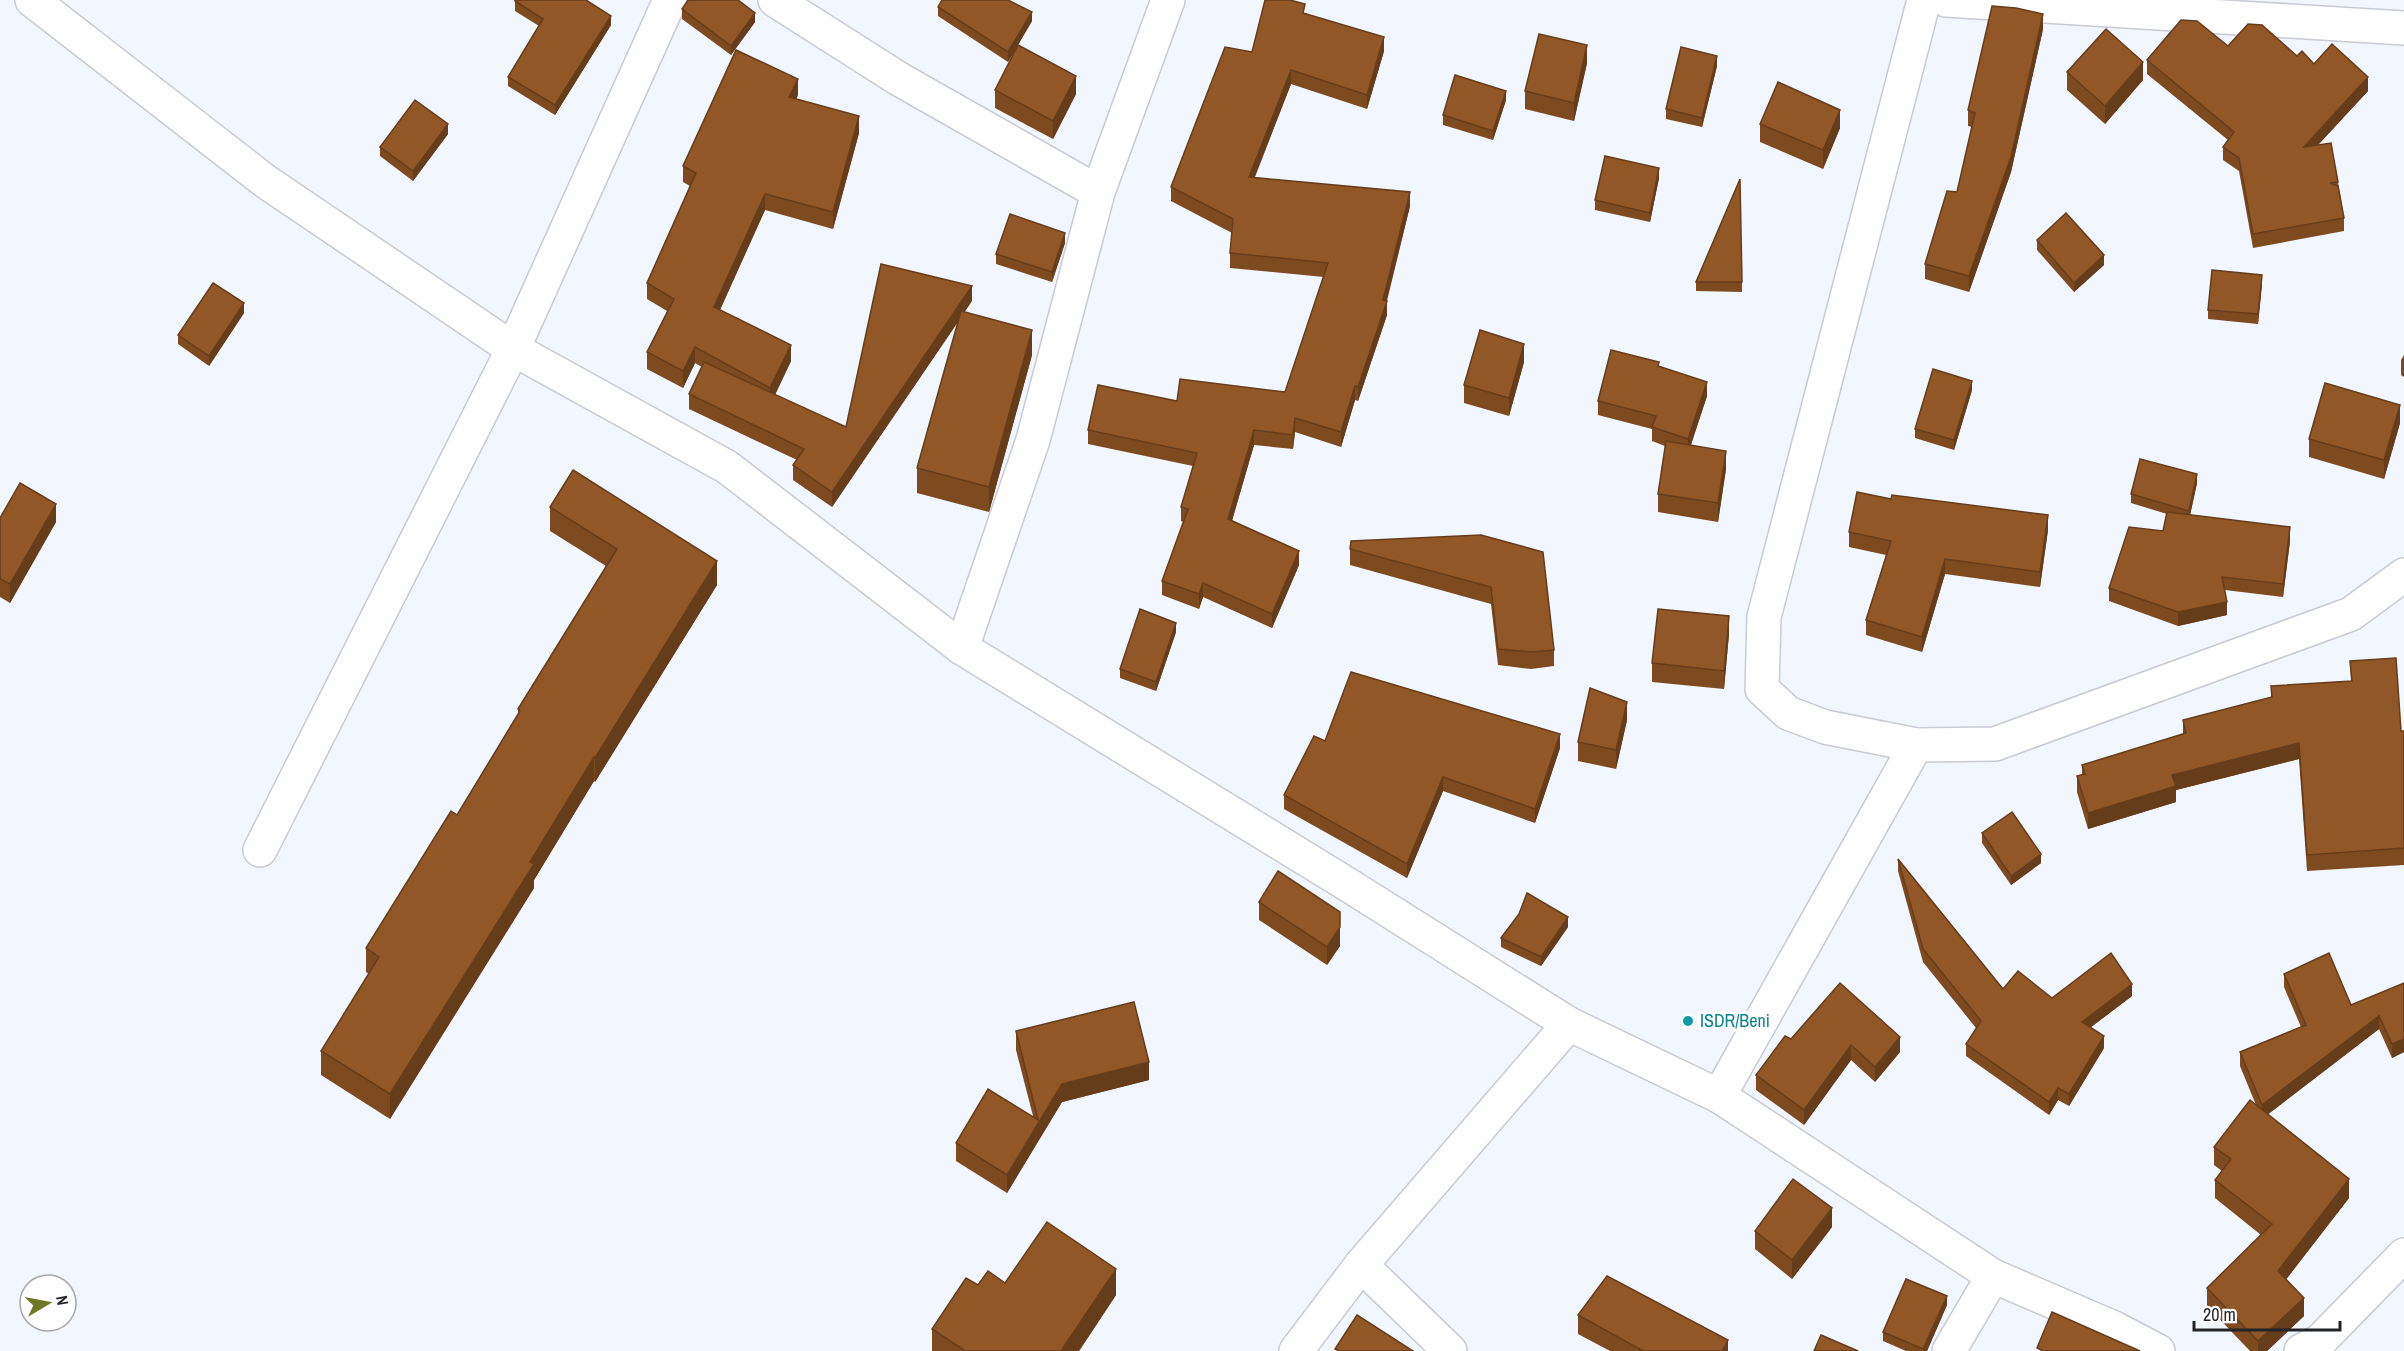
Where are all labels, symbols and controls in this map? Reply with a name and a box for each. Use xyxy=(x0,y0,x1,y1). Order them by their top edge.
place label: ISDR/Beni xyxy=(1700,1008,1770,1033)
marker: ISDR/Beni xyxy=(1681,1014,1695,1028)
north arrow xyxy=(18,1273,78,1333)
text: N xyxy=(51,1294,74,1307)
scale bar xyxy=(2194,1294,2340,1332)
text: 20 m xyxy=(2203,1302,2236,1327)

